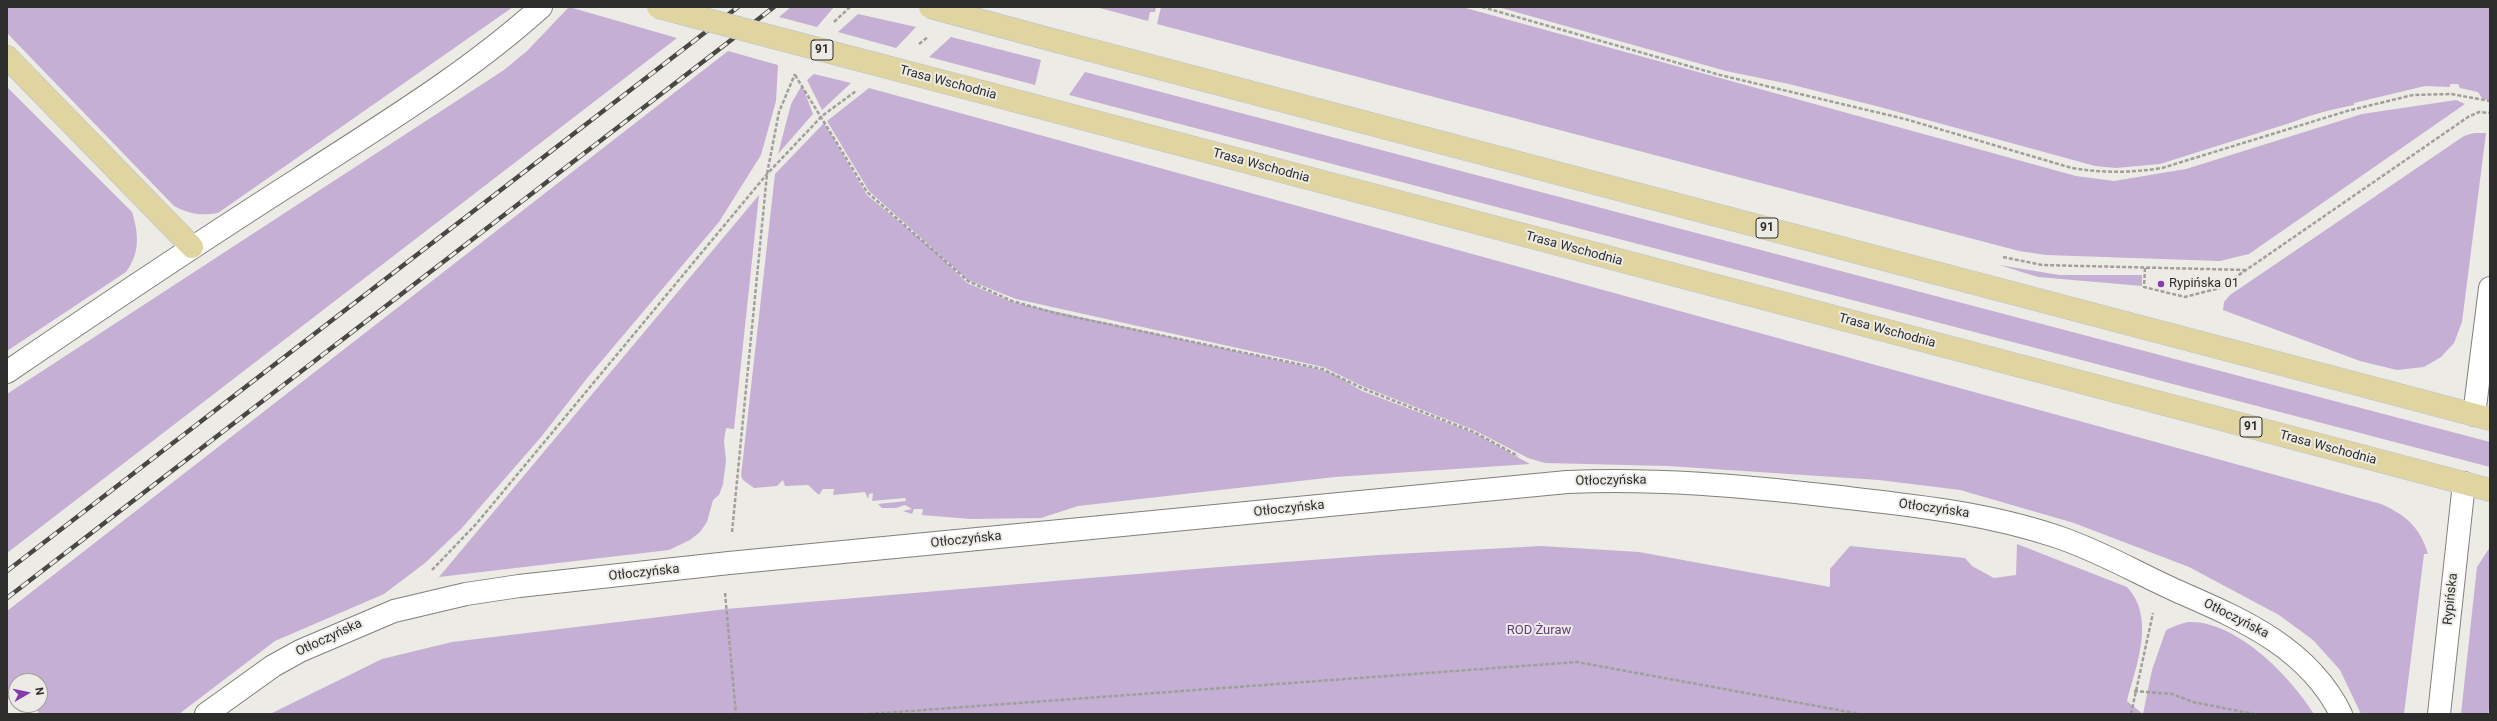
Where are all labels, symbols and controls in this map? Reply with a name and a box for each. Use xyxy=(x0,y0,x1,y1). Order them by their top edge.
road number: 91 xyxy=(811,40,833,60)
street label: Trasa Wschodnia xyxy=(898,63,998,103)
street label: Trasa Wschodnia xyxy=(1211,146,1311,186)
road number: 91 xyxy=(1756,218,1778,238)
street label: Trasa Wschodnia xyxy=(1524,229,1624,269)
place label: Rypińska 01 xyxy=(2169,276,2239,292)
marker: Rypińska 01 xyxy=(2156,279,2166,289)
street label: Trasa Wschodnia xyxy=(1837,311,1937,351)
road number: 91 xyxy=(2240,417,2262,437)
street label: Trasa Wschodnia xyxy=(2278,428,2378,468)
street label: Otłoczyńska xyxy=(1575,473,1647,489)
street label: Otłoczyńska xyxy=(1898,496,1970,522)
street label: Otłoczyńska xyxy=(1253,498,1325,520)
street label: Otłoczyńska xyxy=(930,529,1002,551)
street label: Otłoczyńska xyxy=(608,562,680,584)
street label: Rypińska xyxy=(2441,572,2461,626)
street label: Otłoczyńska xyxy=(2201,596,2271,642)
street label: Otłoczyńska xyxy=(293,616,365,660)
park label: ROD Żuraw xyxy=(1507,623,1571,639)
north arrow xyxy=(8,673,48,713)
text: N xyxy=(32,686,46,696)

